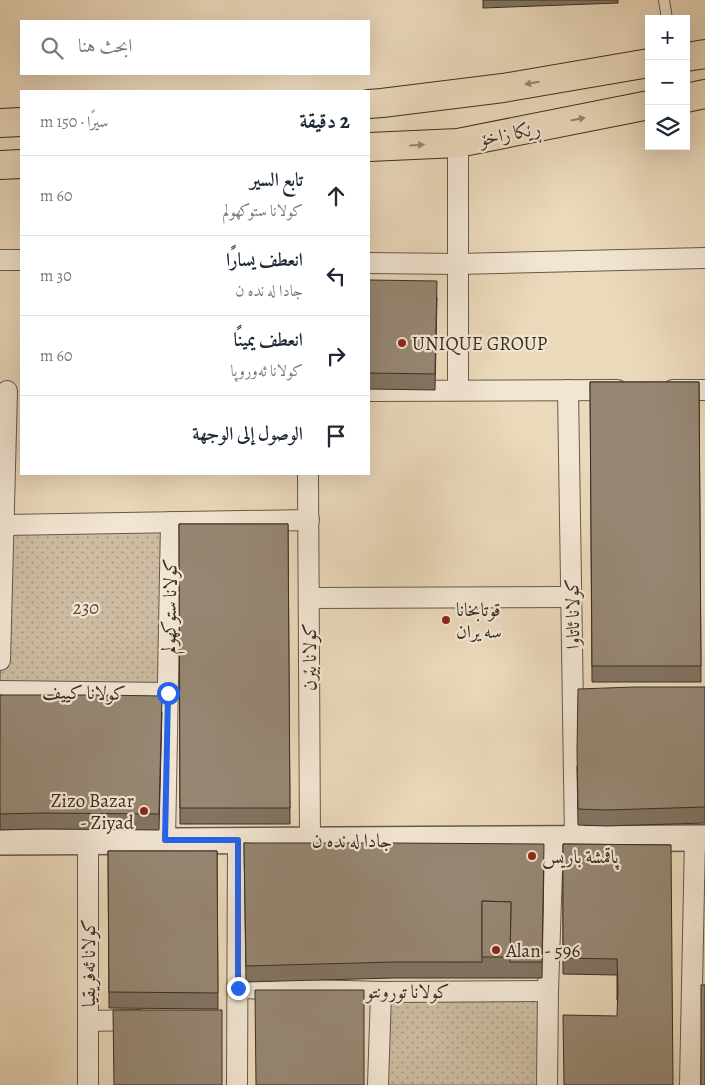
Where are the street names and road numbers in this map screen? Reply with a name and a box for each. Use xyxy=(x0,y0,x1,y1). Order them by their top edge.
street label: ڕێکا زاخۆ xyxy=(476,115,543,155)
street label: كولانا ستوكهولم xyxy=(156,558,187,654)
street label: كولانا ئاتاوا xyxy=(559,578,587,650)
street label: كولانا بێرن xyxy=(297,623,323,691)
street label: كولانا كييف xyxy=(42,679,126,707)
street label: جادا له نده ن xyxy=(312,828,392,854)
street label: كولانا ئه‌فریقیا xyxy=(76,919,102,1007)
street label: كولانا تورونتو xyxy=(364,979,450,1005)

